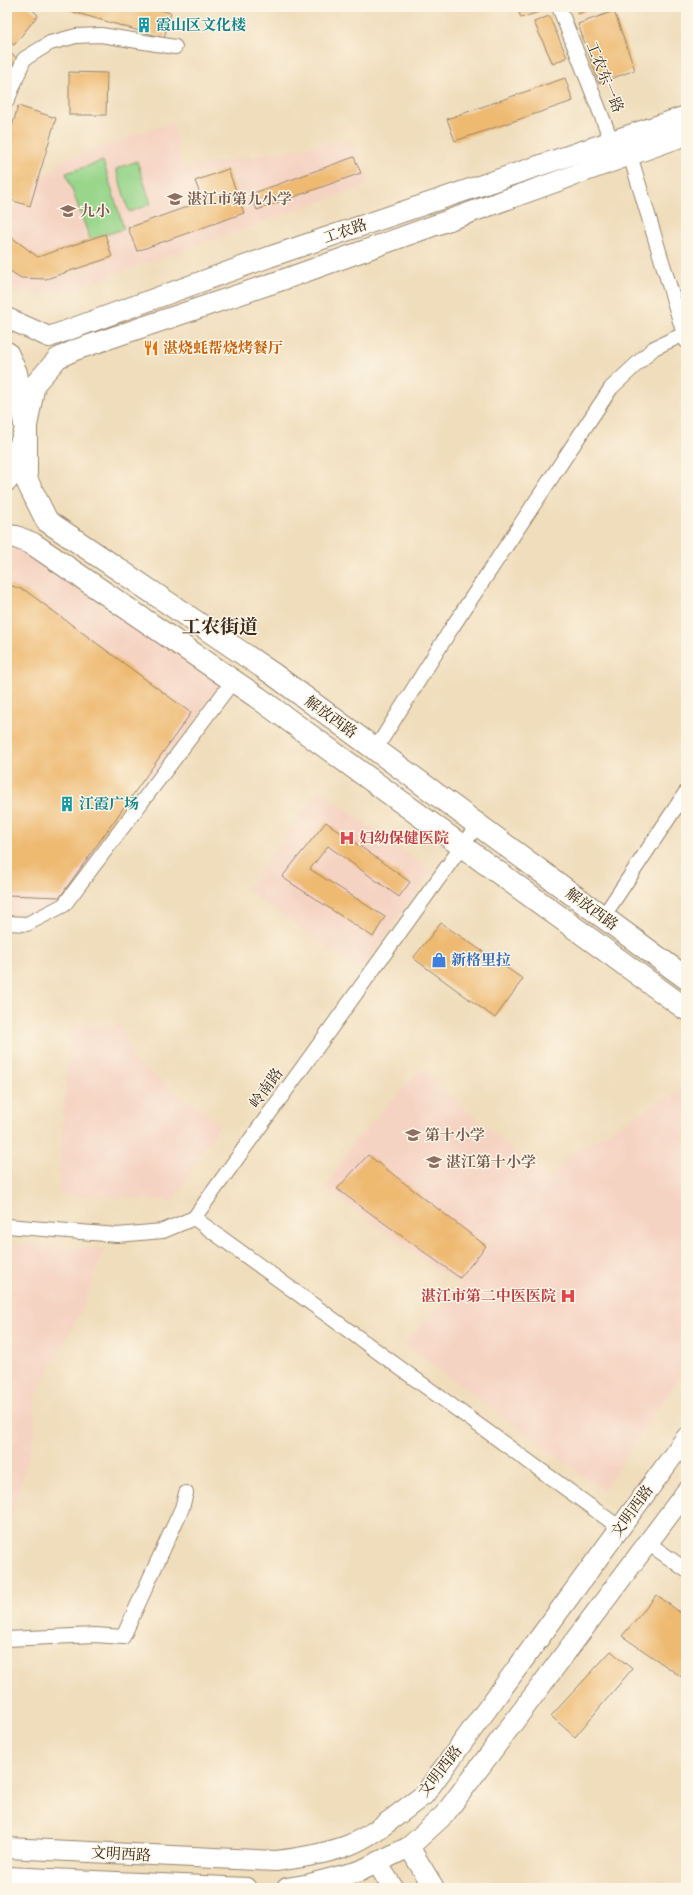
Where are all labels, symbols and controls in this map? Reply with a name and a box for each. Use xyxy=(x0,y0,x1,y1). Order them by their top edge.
building icon: 霞山区文化楼 xyxy=(135,16,153,34)
place label: 霞山区文化楼 xyxy=(156,16,246,35)
street label: 工农东一路 xyxy=(582,39,627,116)
school or university icon: 湛江市第九小学 xyxy=(166,190,184,208)
place label: 湛江市第九小学 xyxy=(187,190,292,209)
school or university icon: 九小 xyxy=(59,202,77,220)
place label: 九小 xyxy=(80,202,110,221)
street label: 工农路 xyxy=(321,215,370,248)
restaurant icon: 湛烧蚝帮烧烤餐厅 xyxy=(142,339,160,357)
place label: 湛烧蚝帮烧烤餐厅 xyxy=(163,339,283,358)
district label: 工农街道 xyxy=(182,616,258,639)
street label: 解放西路 xyxy=(301,692,361,743)
building icon: 江霞广场 xyxy=(58,795,76,813)
place label: 江霞广场 xyxy=(79,795,139,814)
hospital icon: 妇幼保健医院 xyxy=(338,829,356,847)
place label: 妇幼保健医院 xyxy=(359,829,449,848)
street label: 解放西路 xyxy=(562,884,622,935)
shop icon: 新格里拉 xyxy=(430,951,448,969)
place label: 新格里拉 xyxy=(451,951,511,970)
street label: 岭南路 xyxy=(245,1065,287,1112)
school or university icon: 第十小学 xyxy=(404,1126,422,1144)
place label: 第十小学 xyxy=(425,1126,485,1145)
school or university icon: 湛江第十小学 xyxy=(425,1153,443,1171)
place label: 湛江第十小学 xyxy=(446,1153,536,1172)
place label: 湛江市第二中医医院 xyxy=(421,1287,556,1306)
hospital icon: 湛江市第二中医医院 xyxy=(559,1287,577,1305)
street label: 文明西路 xyxy=(607,1481,658,1541)
street label: 文明西路 xyxy=(414,1742,466,1801)
street label: 文明西路 xyxy=(91,1843,151,1866)

